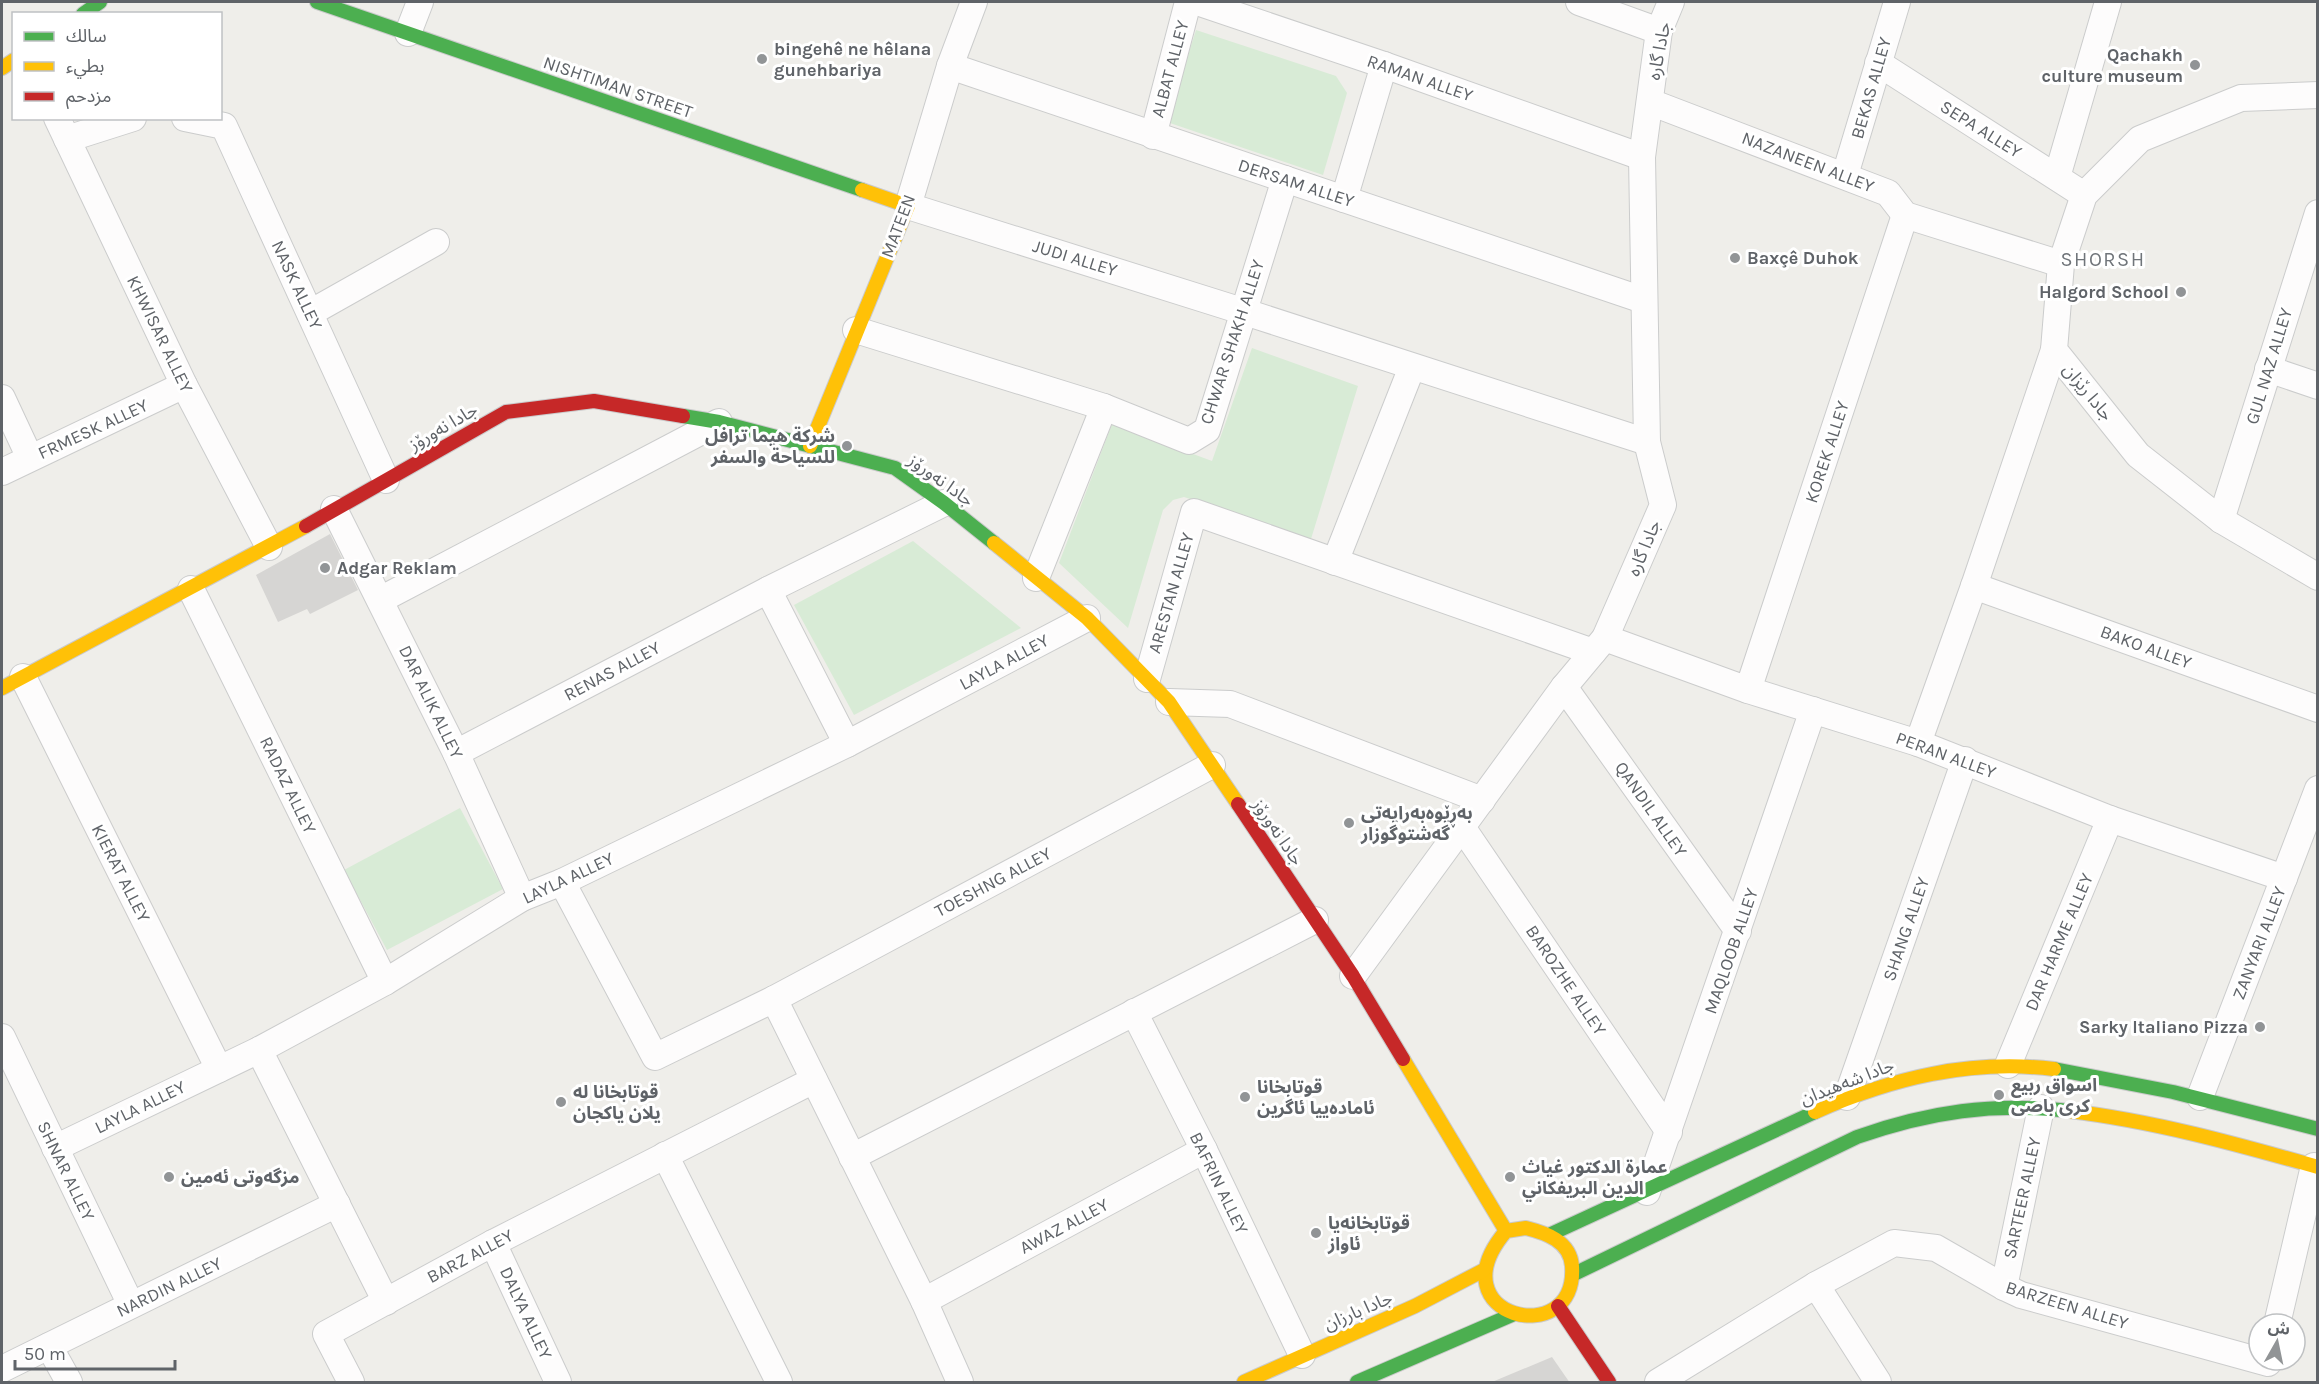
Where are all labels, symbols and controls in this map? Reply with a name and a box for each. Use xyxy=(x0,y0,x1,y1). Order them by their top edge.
legend xyxy=(12,12,222,120)
street label: ALBAT ALLEY xyxy=(1146,18,1194,120)
street label: جادا گارە xyxy=(1643,20,1675,82)
text: سالك xyxy=(66,25,107,47)
street label: BEKAS ALLEY xyxy=(1846,34,1896,141)
place label: bingehê ne hêlana gunehbariya xyxy=(774,38,931,81)
place label: Qachakh culture museum xyxy=(2041,44,2183,87)
street label: RAMAN ALLEY xyxy=(1364,50,1476,106)
street label: NISHTIMAN STREET xyxy=(540,51,696,123)
marker: bingehê ne hêlana gunehbariya xyxy=(755,52,769,66)
text: بطيء xyxy=(66,55,104,79)
marker: Qachakh culture museum xyxy=(2188,58,2202,72)
text: مزدحم xyxy=(66,85,111,109)
street label: SEPA ALLEY xyxy=(1936,95,2026,163)
street label: NAZANEEN ALLEY xyxy=(1739,127,1877,197)
street label: DERSAM ALLEY xyxy=(1235,154,1357,212)
street label: MATEEN xyxy=(876,191,920,261)
street label: JUDI ALLEY xyxy=(1030,235,1120,281)
street label: NASK ALLEY xyxy=(267,237,327,333)
place label: Baxçê Duhok xyxy=(1747,247,1859,269)
district label: SHORSH xyxy=(2060,248,2146,271)
marker: Baxçê Duhok xyxy=(1728,251,1742,265)
street label: CHWAR SHAKH ALLEY xyxy=(1195,257,1269,427)
street label: KHWISAR ALLEY xyxy=(122,272,198,396)
place label: Halgord School xyxy=(2039,281,2169,303)
marker: Halgord School xyxy=(2174,285,2188,299)
street label: GUL NAZ ALLEY xyxy=(2241,305,2297,427)
street label: جادا رێزان xyxy=(2058,359,2118,425)
street label: FRMESK ALLEY xyxy=(34,394,152,464)
street label: KOREK ALLEY xyxy=(1800,398,1854,506)
street label: جادا نەورۆز xyxy=(404,399,481,456)
place label: شركة هيما ترافل للسياحة والسفر xyxy=(705,425,835,468)
marker: شركة هيما ترافل للسياحة والسفر xyxy=(840,439,854,453)
street label: جادا نەورۆز xyxy=(903,448,978,511)
street label: جادا گارە xyxy=(1622,517,1666,579)
street label: ARESTAN ALLEY xyxy=(1143,530,1199,656)
place label: Adgar Reklam xyxy=(337,557,457,579)
marker: Adgar Reklam xyxy=(318,561,332,575)
street label: BAKO ALLEY xyxy=(2097,620,2195,674)
street label: LAYLA ALLEY xyxy=(955,629,1053,695)
street label: RENAS ALLEY xyxy=(560,636,664,706)
street label: DAR ALIK ALLEY xyxy=(394,642,468,763)
street label: PERAN ALLEY xyxy=(1893,727,1999,783)
street label: RADAZ ALLEY xyxy=(255,733,321,837)
street label: QANDIL ALLEY xyxy=(1610,757,1692,861)
street label: جادا نەورۆز xyxy=(1247,794,1308,870)
place label: بەڕێوەبەرایەتی گەشتوگوزار xyxy=(1360,802,1473,845)
marker: بەڕێوەبەرایەتی گەشتوگوزار xyxy=(1342,816,1356,830)
street label: KIERAT ALLEY xyxy=(87,820,155,926)
street label: TOESHNG ALLEY xyxy=(931,842,1055,922)
street label: LAYLA ALLEY xyxy=(519,847,617,909)
street label: DAR HARME ALLEY xyxy=(2020,870,2098,1014)
street label: SHANG ALLEY xyxy=(1878,874,1934,984)
street label: ZANYARI ALLEY xyxy=(2227,883,2291,1003)
street label: MAQLOOB ALLEY xyxy=(1699,885,1763,1017)
street label: BAROZHE ALLEY xyxy=(1521,921,1611,1039)
place label: Sarky Italiano Pizza xyxy=(2079,1016,2248,1038)
marker: Sarky Italiano Pizza xyxy=(2253,1020,2267,1034)
street label: جادا شەهیدان xyxy=(1797,1054,1897,1110)
place label: اسواق ربيع كرى باصى xyxy=(2011,1074,2097,1117)
street label: LAYLA ALLEY xyxy=(91,1076,189,1138)
place label: قوتابخانا ئامادەییا ئاگرین xyxy=(1257,1076,1375,1119)
place label: قوتابخانا له يلان ياكجان xyxy=(573,1081,661,1124)
marker: اسواق ربيع كرى باصى xyxy=(1992,1088,2006,1102)
marker: قوتابخانا ئامادەییا ئاگرین xyxy=(1238,1090,1252,1104)
marker: قوتابخانا له يلان ياكجان xyxy=(554,1095,568,1109)
street label: SHNAR ALLEY xyxy=(32,1118,100,1224)
street label: BAFRIN ALLEY xyxy=(1185,1128,1253,1238)
street label: SARTEER ALLEY xyxy=(1998,1135,2046,1261)
place label: عمارة الدكتور غياث الدين البريفكاني xyxy=(1522,1156,1668,1202)
place label: مزگەوتی ئەمین xyxy=(181,1166,299,1188)
marker: مزگەوتی ئەمین xyxy=(162,1170,176,1184)
marker: عمارة الدكتور غياث الدين البريفكاني xyxy=(1503,1170,1517,1184)
street label: AWAZ ALLEY xyxy=(1016,1193,1112,1259)
place label: قوتابخانەیا ئاواز xyxy=(1327,1212,1410,1255)
street label: BARZ ALLEY xyxy=(423,1224,517,1288)
marker: قوتابخانەیا ئاواز xyxy=(1309,1226,1323,1240)
street label: NARDIN ALLEY xyxy=(113,1252,225,1322)
street label: DALYA ALLEY xyxy=(495,1263,557,1363)
street label: BARZEEN ALLEY xyxy=(2003,1276,2131,1334)
street label: جادا بارزان xyxy=(1320,1287,1396,1335)
north arrow xyxy=(2247,1312,2307,1372)
text: ش xyxy=(2267,1317,2292,1339)
scale bar xyxy=(15,1333,176,1371)
text: 50 m xyxy=(24,1343,66,1365)

